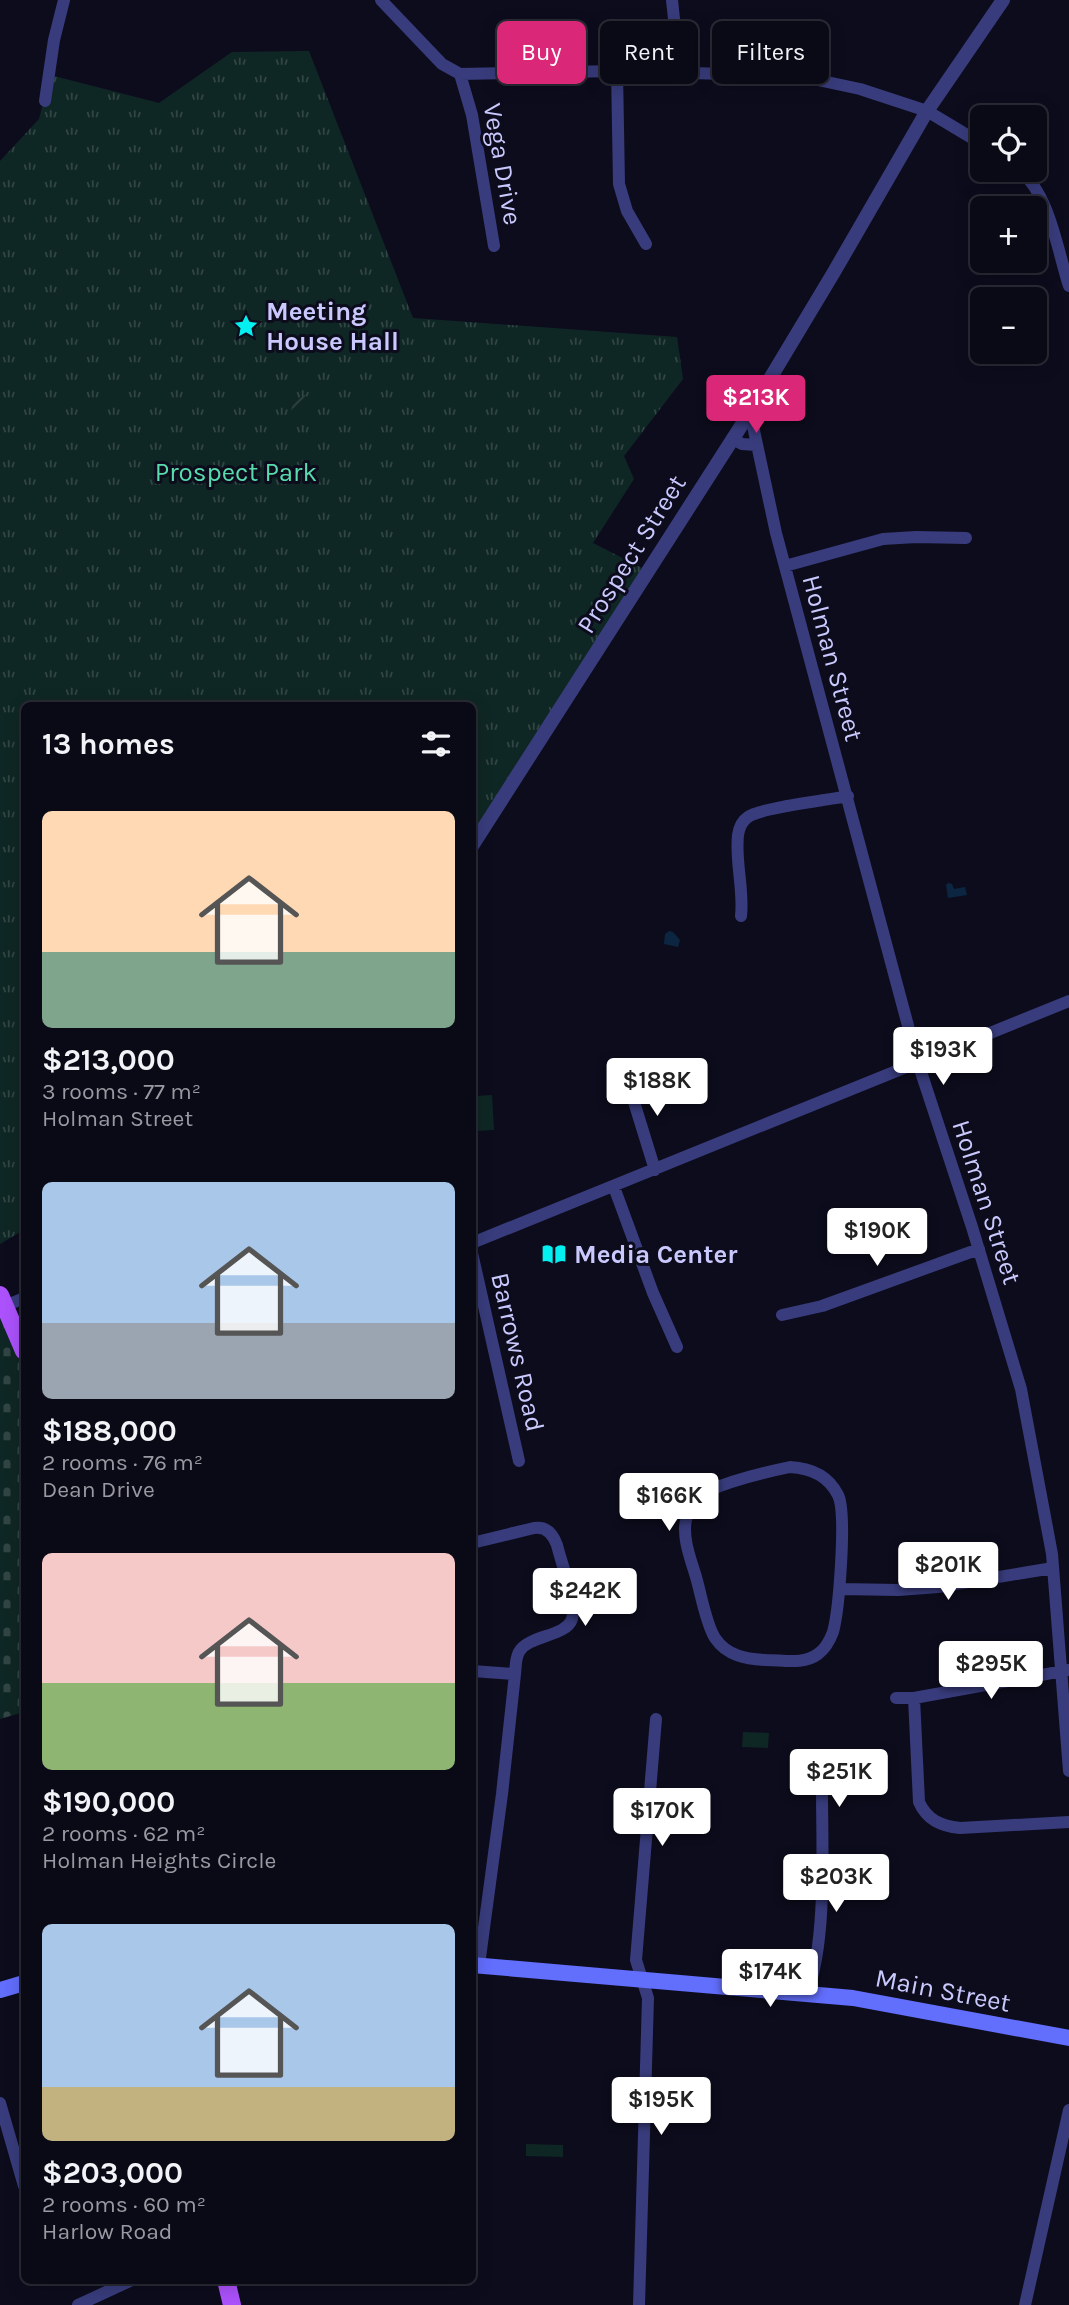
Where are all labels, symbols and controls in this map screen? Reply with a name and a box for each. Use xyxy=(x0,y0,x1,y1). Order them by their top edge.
chip: Buy xyxy=(497,21,586,84)
chip: Rent xyxy=(600,21,698,84)
chip: Filters xyxy=(712,21,829,84)
street label: Vega Drive xyxy=(477,101,528,227)
map controls xyxy=(970,105,1047,364)
button: locate xyxy=(970,105,1047,182)
button: + xyxy=(970,196,1047,273)
button: − xyxy=(970,287,1047,364)
place label: Meeting House Hall xyxy=(266,296,399,357)
place icon: Meeting House Hall xyxy=(232,312,260,340)
pin: $213K xyxy=(707,376,805,435)
text: $213K xyxy=(722,384,790,411)
park label: Prospect Park xyxy=(155,457,317,488)
street label: Prospect Street xyxy=(570,469,693,639)
street label: Holman Street xyxy=(795,572,870,745)
icon: filters xyxy=(417,725,455,763)
text: 13 homes xyxy=(42,726,175,762)
icon: home xyxy=(186,857,312,983)
pin: $193K xyxy=(894,1028,992,1087)
text: $193K xyxy=(909,1036,977,1063)
text: $213,000 xyxy=(42,1042,175,1078)
pin: $188K xyxy=(608,1058,706,1118)
text: $188K xyxy=(623,1067,691,1094)
text: 3 rooms · 77 m² xyxy=(42,1078,201,1105)
text: Holman Street xyxy=(42,1105,193,1132)
street label: Holman Street xyxy=(945,1116,1028,1288)
pin: $190K xyxy=(828,1208,926,1268)
text: $190K xyxy=(843,1217,911,1244)
icon: home xyxy=(186,1228,312,1354)
place label: Media Center xyxy=(574,1239,738,1270)
library icon: Media Center xyxy=(540,1240,568,1268)
street label: Barrows Road xyxy=(484,1270,551,1435)
text: $188,000 xyxy=(42,1413,177,1449)
text: 2 rooms · 76 m² xyxy=(42,1449,203,1476)
pin: $166K xyxy=(620,1474,718,1533)
text: Dean Drive xyxy=(42,1476,155,1503)
text: $166K xyxy=(635,1482,703,1509)
pin: $201K xyxy=(899,1542,997,1602)
text: $201K xyxy=(914,1551,982,1578)
pin: $242K xyxy=(536,1568,634,1628)
text: $242K xyxy=(549,1577,621,1604)
icon: home xyxy=(186,1599,312,1725)
pin: $295K xyxy=(942,1642,1040,1701)
text: $295K xyxy=(955,1650,1027,1677)
pin: $251K xyxy=(790,1750,888,1809)
text: $251K xyxy=(806,1758,872,1785)
text: $190,000 xyxy=(42,1784,175,1820)
pin: $170K xyxy=(613,1788,711,1848)
text: $170K xyxy=(629,1797,695,1824)
text: 2 rooms · 62 m² xyxy=(42,1820,206,1847)
text: Holman Heights Circle xyxy=(42,1847,276,1874)
pin: $203K xyxy=(787,1854,885,1914)
text: $203K xyxy=(799,1863,873,1890)
pin: $174K xyxy=(721,1950,819,2009)
text: $174K xyxy=(738,1958,802,1985)
street label: Main Street xyxy=(873,1962,1013,2019)
icon: home xyxy=(186,1970,312,2096)
pin: $195K xyxy=(612,2078,710,2137)
text: $195K xyxy=(628,2086,694,2113)
text: $203,000 xyxy=(42,2155,183,2191)
text: 2 rooms · 60 m² xyxy=(42,2191,206,2218)
text: Harlow Road xyxy=(42,2218,172,2245)

